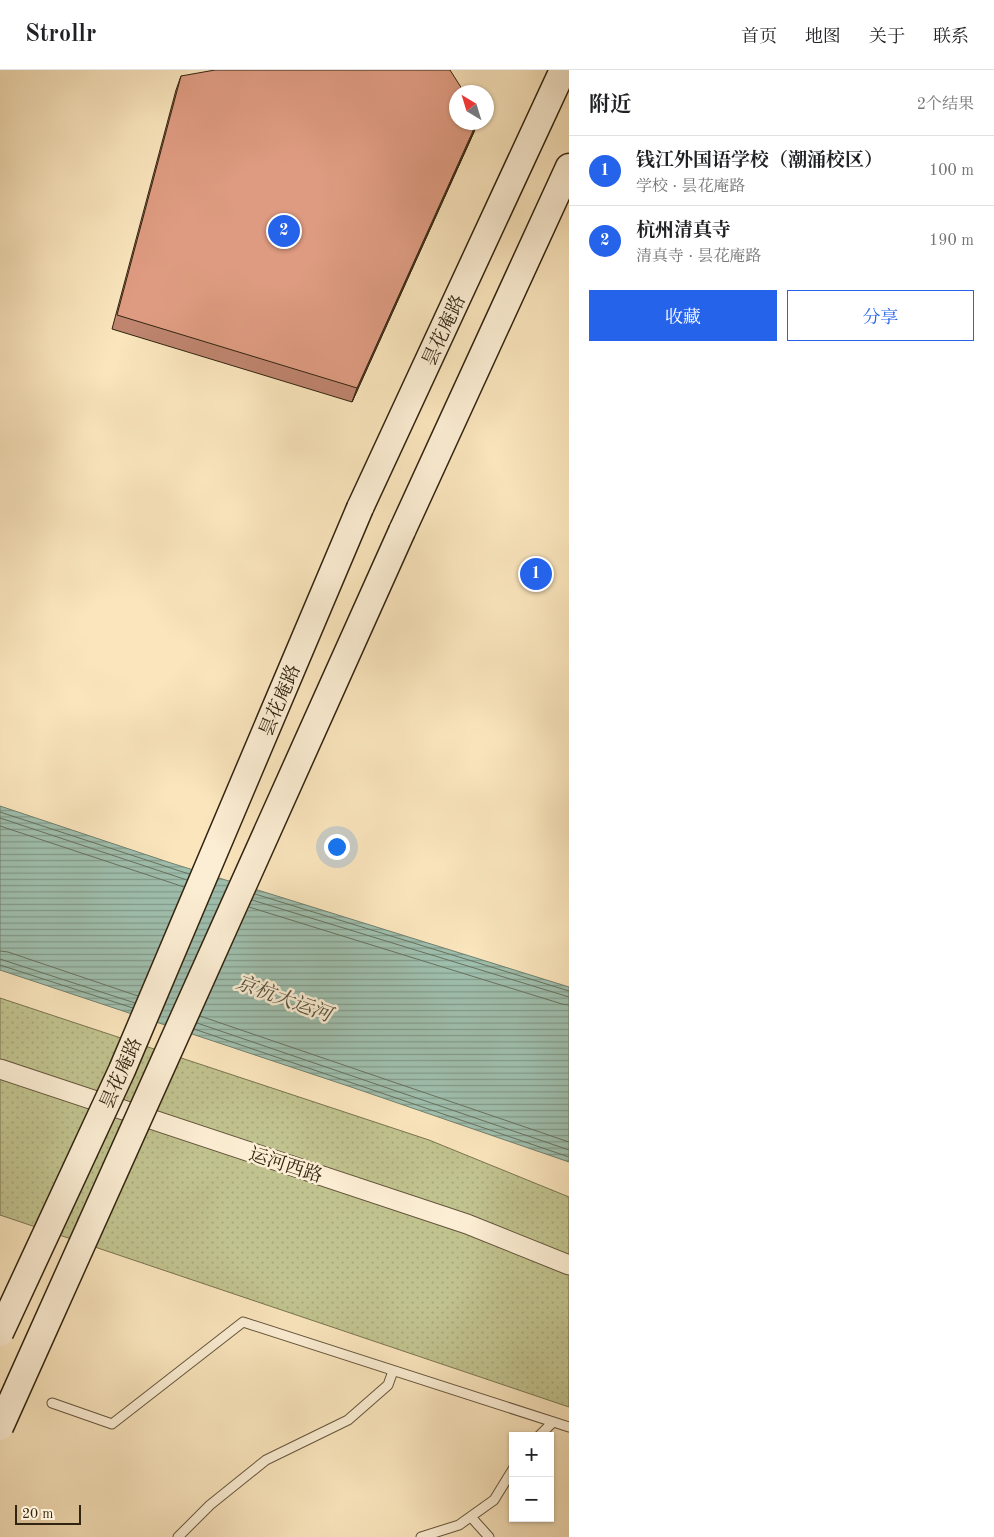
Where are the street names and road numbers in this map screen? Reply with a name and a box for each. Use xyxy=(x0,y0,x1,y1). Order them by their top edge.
street label: 昙花庵路 xyxy=(418,291,470,370)
street label: 昙花庵路 xyxy=(255,661,305,740)
street label: 昙花庵路 xyxy=(95,1034,146,1113)
street label: 运河西路 xyxy=(246,1144,325,1187)

